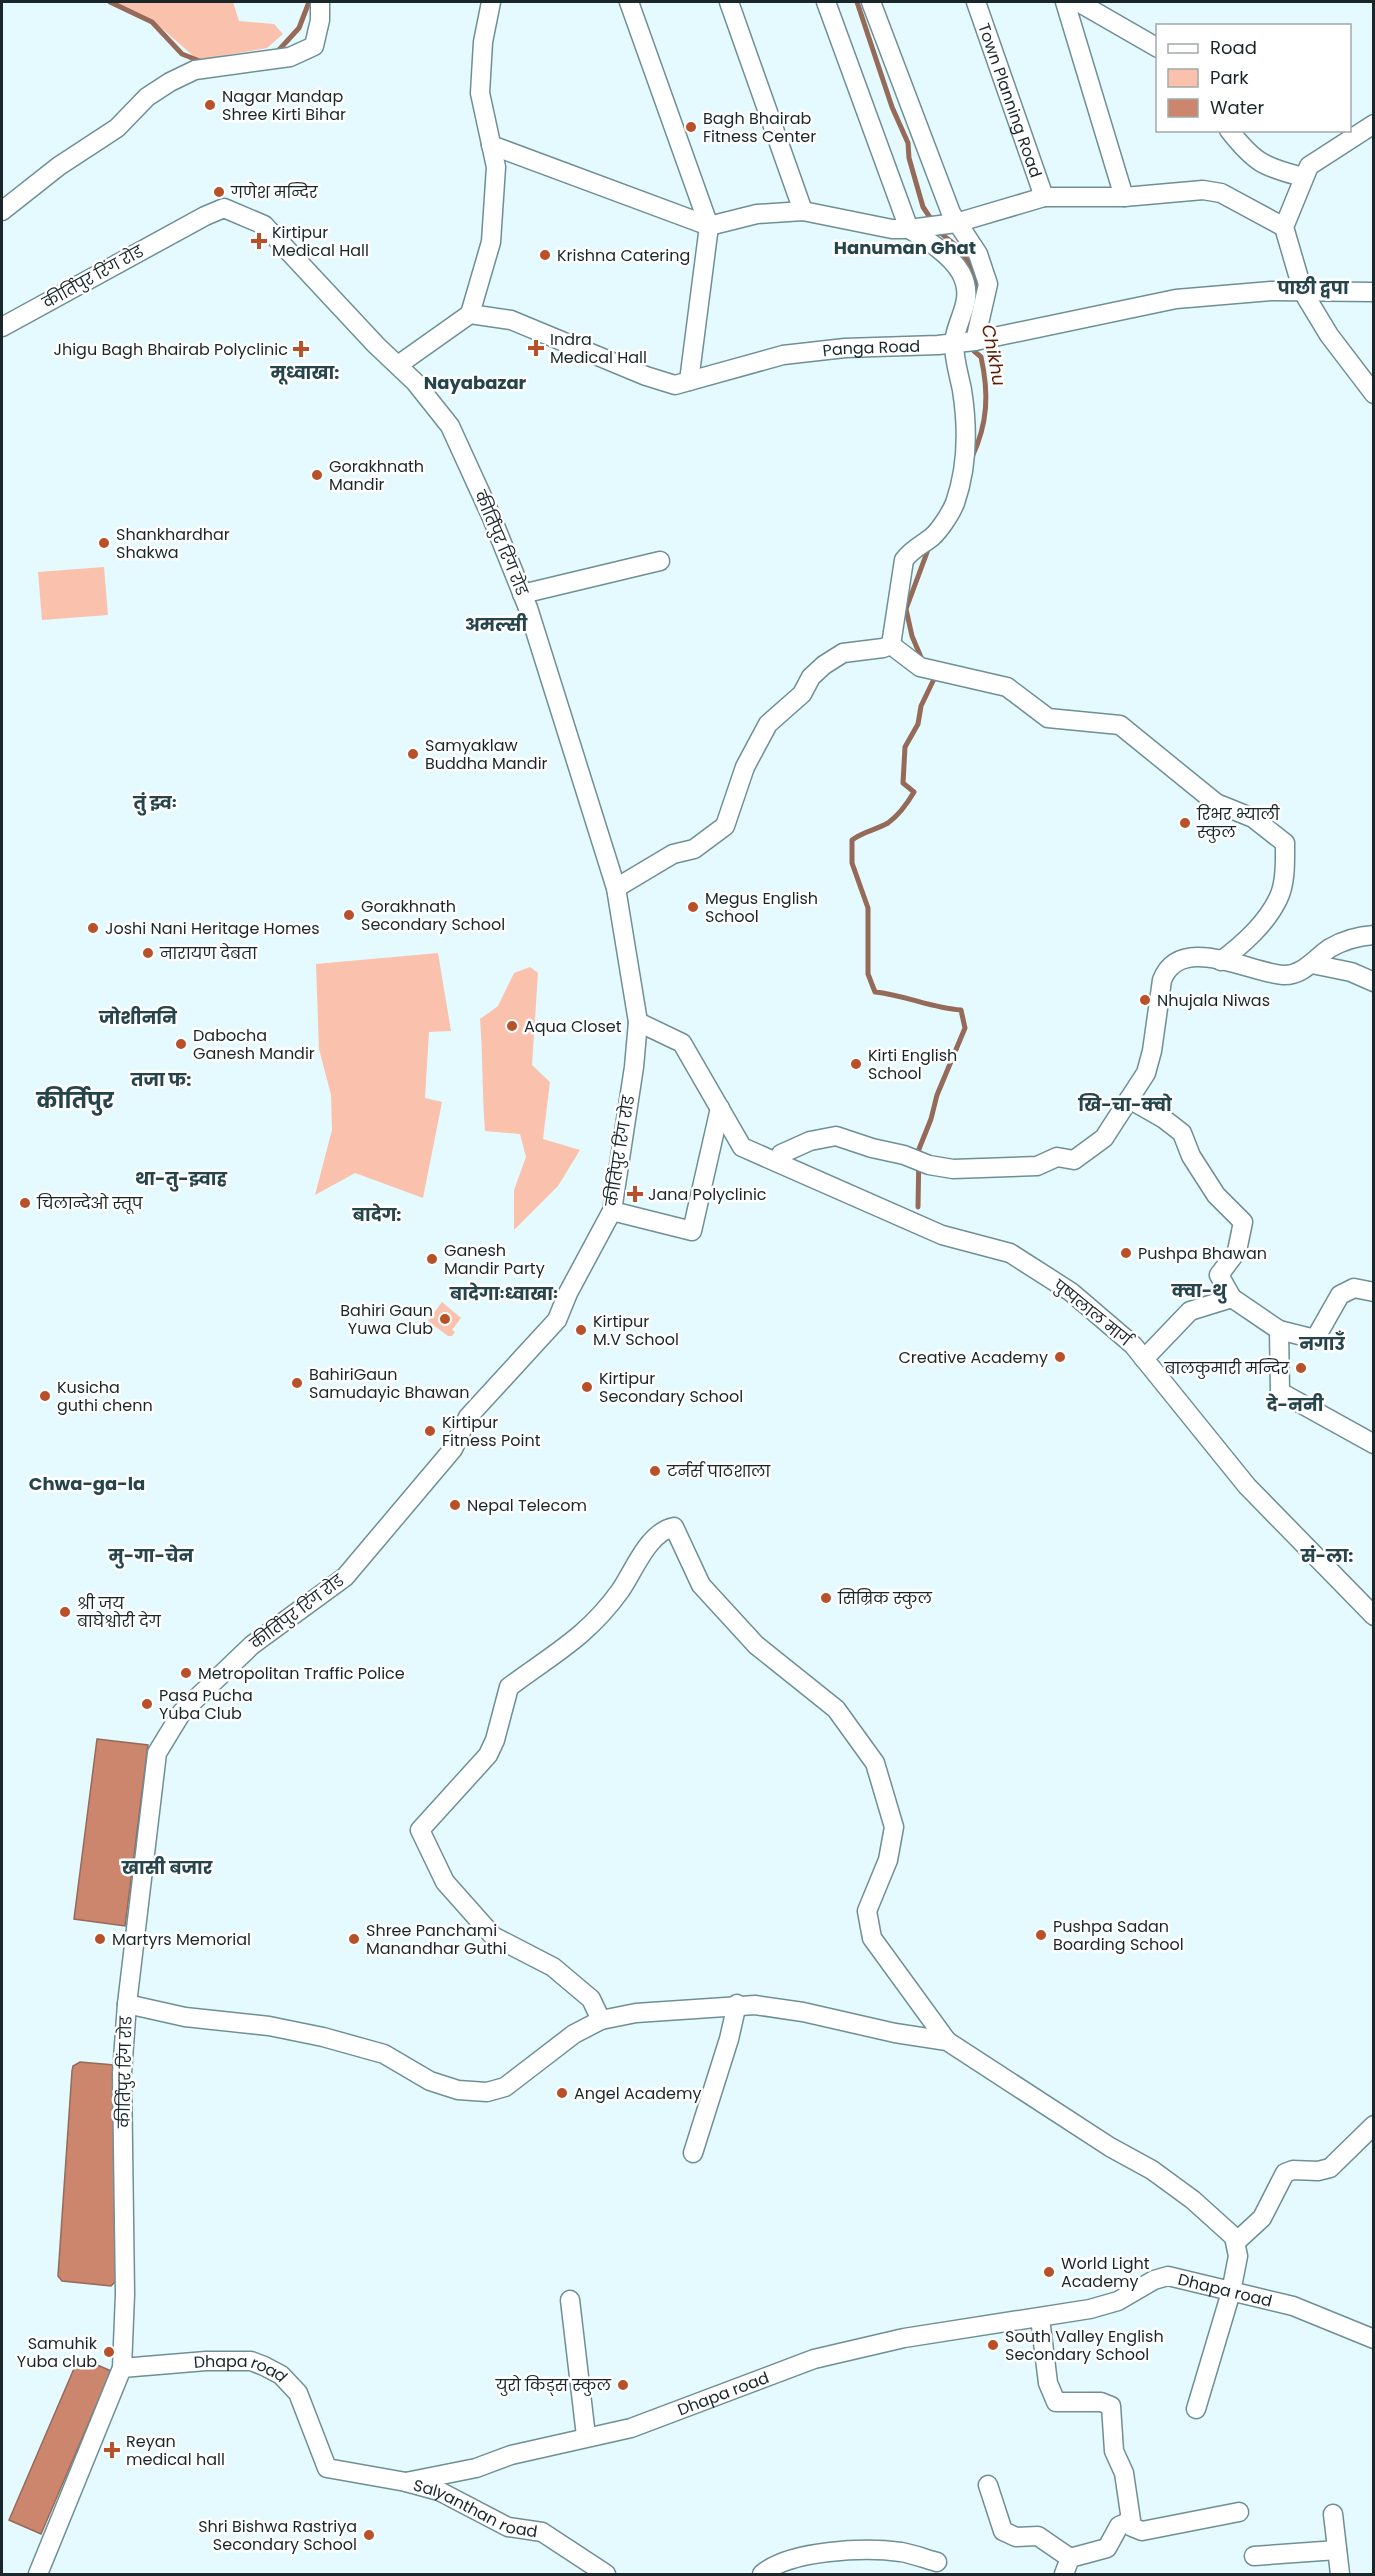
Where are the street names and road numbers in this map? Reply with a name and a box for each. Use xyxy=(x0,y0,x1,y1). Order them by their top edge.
street label: Town Planning Road xyxy=(973,20,1048,180)
street label: कीर्तिपुर रिंग रोड xyxy=(38,239,148,315)
street label: Panga Road xyxy=(821,334,921,362)
street label: कीर्तिपुर रिंग रोड xyxy=(468,486,534,600)
street label: कीर्तिपुर रिंग रोड xyxy=(600,1093,640,1209)
street label: पुष्पलाल मार्ग xyxy=(1048,1274,1138,1353)
street label: कीर्तिपुर रिंग रोड xyxy=(245,1569,349,1655)
street label: कीर्तिपुर रिंग रोड xyxy=(113,2015,137,2129)
street label: Dhapa road xyxy=(1176,2267,1275,2312)
street label: Dhapa road xyxy=(193,2350,293,2387)
street label: Dhapa road xyxy=(674,2366,772,2421)
street label: Salyanthan road xyxy=(411,2473,539,2543)

